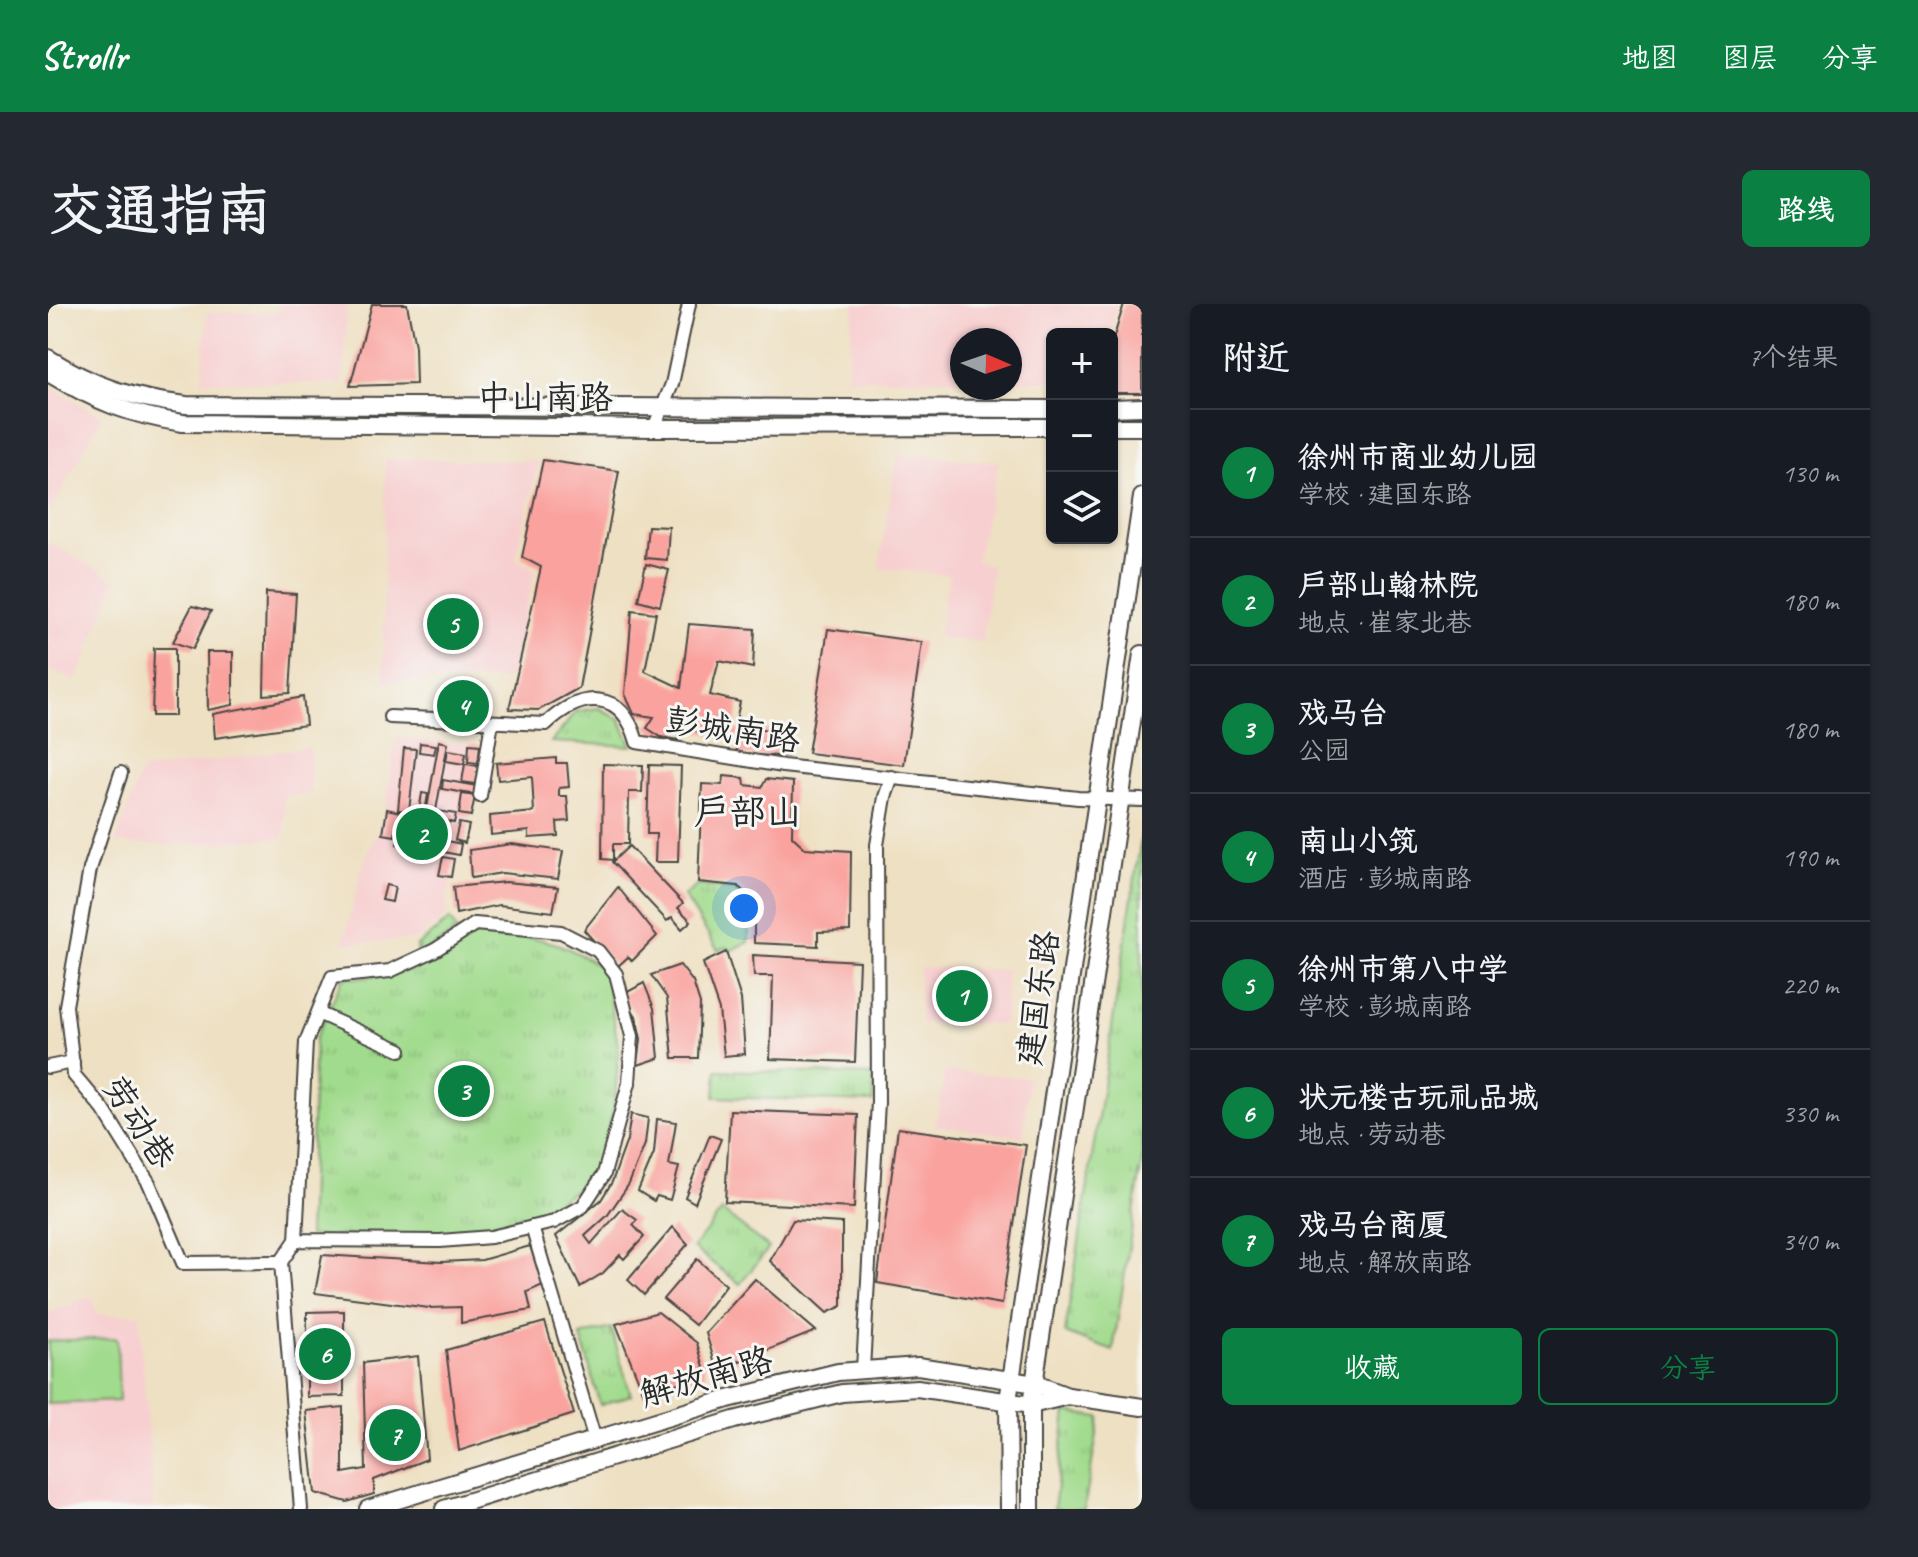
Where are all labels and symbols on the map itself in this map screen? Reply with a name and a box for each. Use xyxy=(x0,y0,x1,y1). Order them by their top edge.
north arrow xyxy=(950,328,1022,400)
street label: 中山南路 xyxy=(477,376,613,419)
pin: 5 xyxy=(427,594,479,654)
pin: 4 xyxy=(437,676,489,736)
street label: 彭城南路 xyxy=(662,698,803,761)
district label: 户部山 xyxy=(694,789,802,835)
pin: 2 xyxy=(396,804,448,864)
your location xyxy=(724,888,764,928)
street label: 建国东路 xyxy=(1007,928,1068,1068)
pin: 1 xyxy=(936,966,988,1026)
pin: 3 xyxy=(438,1061,490,1121)
street label: 劳动巷 xyxy=(94,1068,185,1177)
pin: 6 xyxy=(299,1324,351,1384)
street label: 解放南路 xyxy=(635,1337,777,1416)
pin: 7 xyxy=(369,1405,421,1465)

